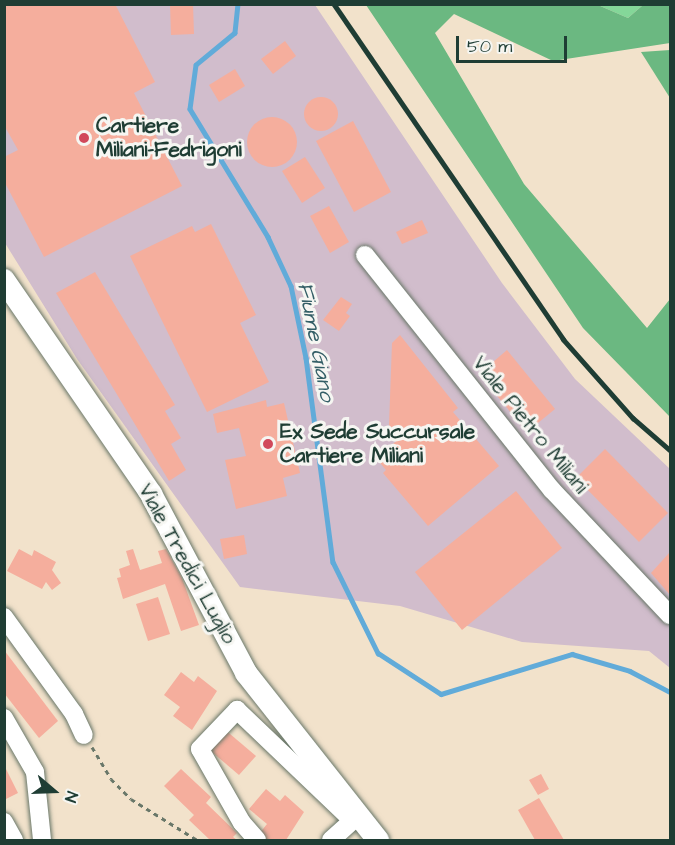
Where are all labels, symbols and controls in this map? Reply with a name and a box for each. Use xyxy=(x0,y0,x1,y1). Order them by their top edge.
scale bar xyxy=(459,24,570,62)
text: 50 m xyxy=(467,34,512,59)
place label: Cartiere Miliani-Fedrigoni xyxy=(96,113,242,163)
marker: Cartiere Miliani-Fedrigoni xyxy=(77,131,91,145)
water label: Fiume Giano xyxy=(292,280,340,404)
street label: Viale Pietro Miliani xyxy=(467,351,593,499)
place label: Ex Sede Succursale Cartiere Miliani xyxy=(280,419,475,469)
marker: Ex Sede Succursale Cartiere Miliani xyxy=(261,437,275,451)
street label: Viale Tredici Luglio xyxy=(133,479,241,649)
north arrow xyxy=(24,761,84,821)
text: N xyxy=(59,789,83,805)

